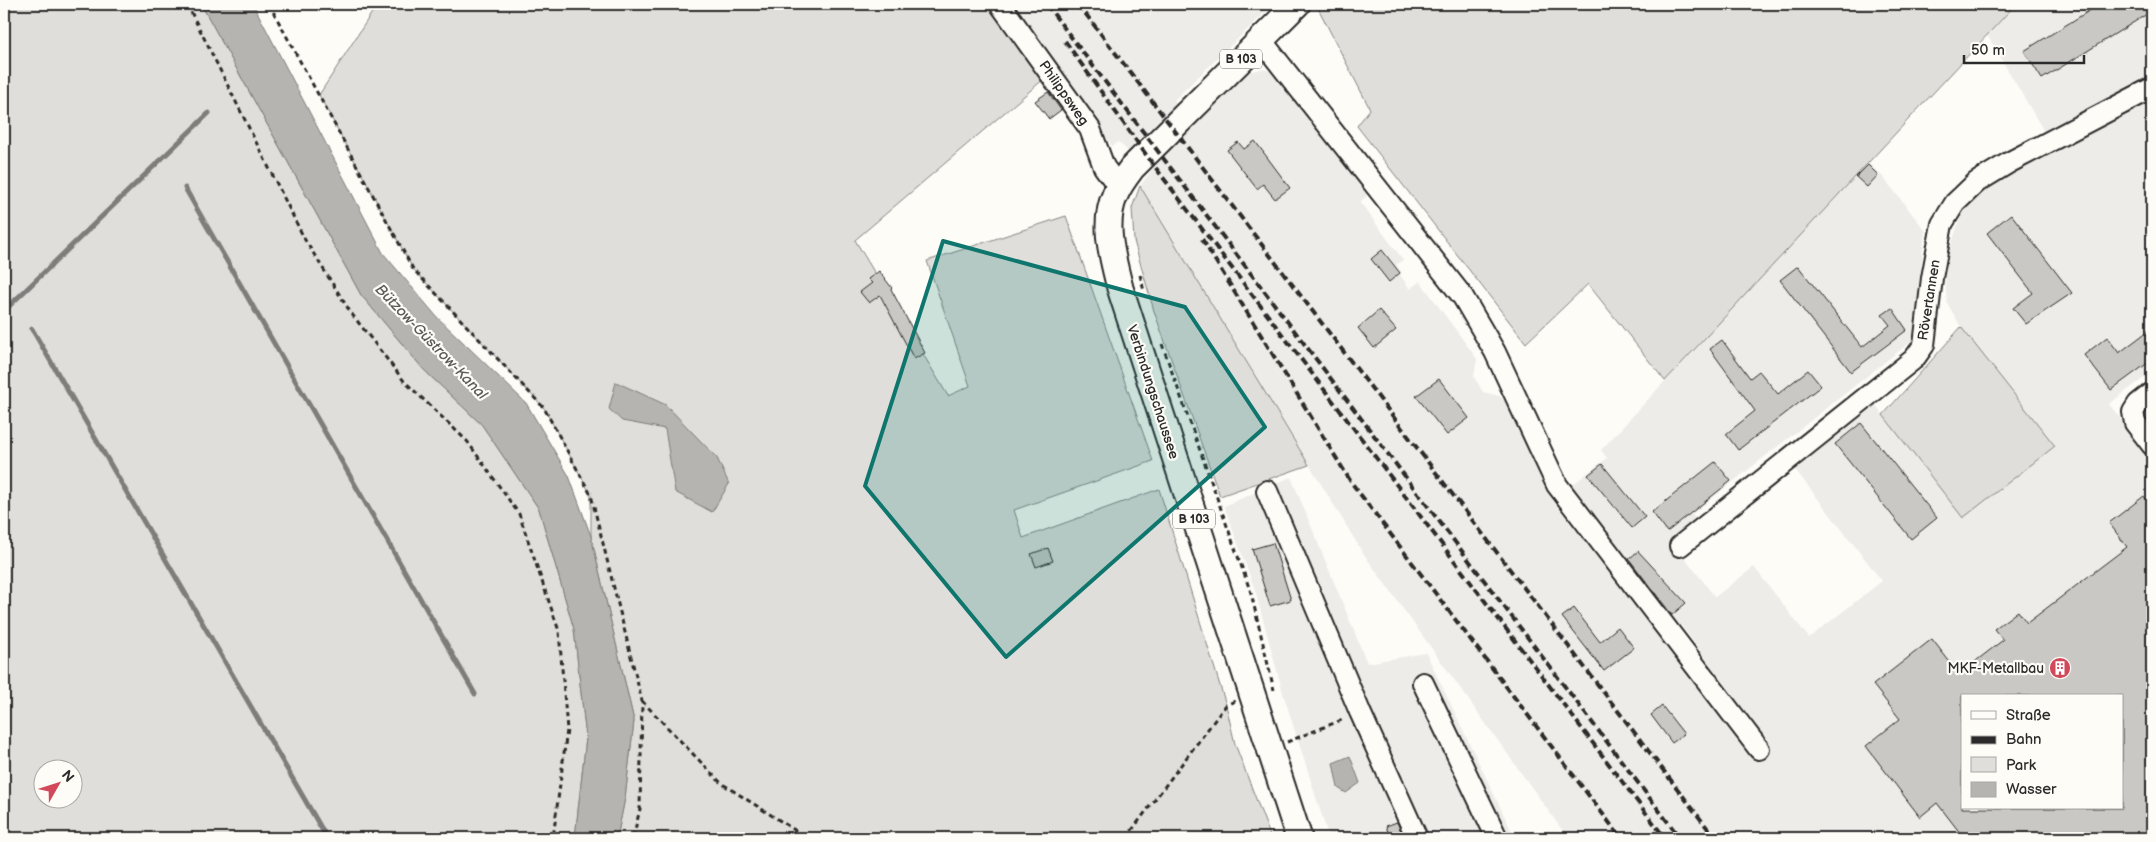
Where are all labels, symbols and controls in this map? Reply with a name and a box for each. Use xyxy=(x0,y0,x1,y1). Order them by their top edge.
scale bar xyxy=(1964,32,2084,64)
text: 50 m xyxy=(1971,41,2005,60)
road number: B 103 xyxy=(1220,50,1262,68)
street label: Philippsweg xyxy=(1036,57,1092,129)
street label: Rövertannen xyxy=(1914,258,1944,342)
water label: Bützow-Güstrow-Kanal xyxy=(371,280,492,404)
street label: Verbindungschaussee xyxy=(1123,323,1183,461)
road number: B 103 xyxy=(1173,509,1215,528)
building icon: MKF-Metallbau xyxy=(2048,656,2072,680)
place label: MKF-Metallbau xyxy=(1947,660,2044,677)
legend xyxy=(1961,694,2124,810)
text: Straße xyxy=(2006,706,2051,725)
text: Bahn xyxy=(2006,730,2042,749)
text: Park xyxy=(2006,756,2037,775)
north arrow xyxy=(32,760,82,810)
text: N xyxy=(58,767,78,786)
text: Wasser xyxy=(2006,780,2057,799)

